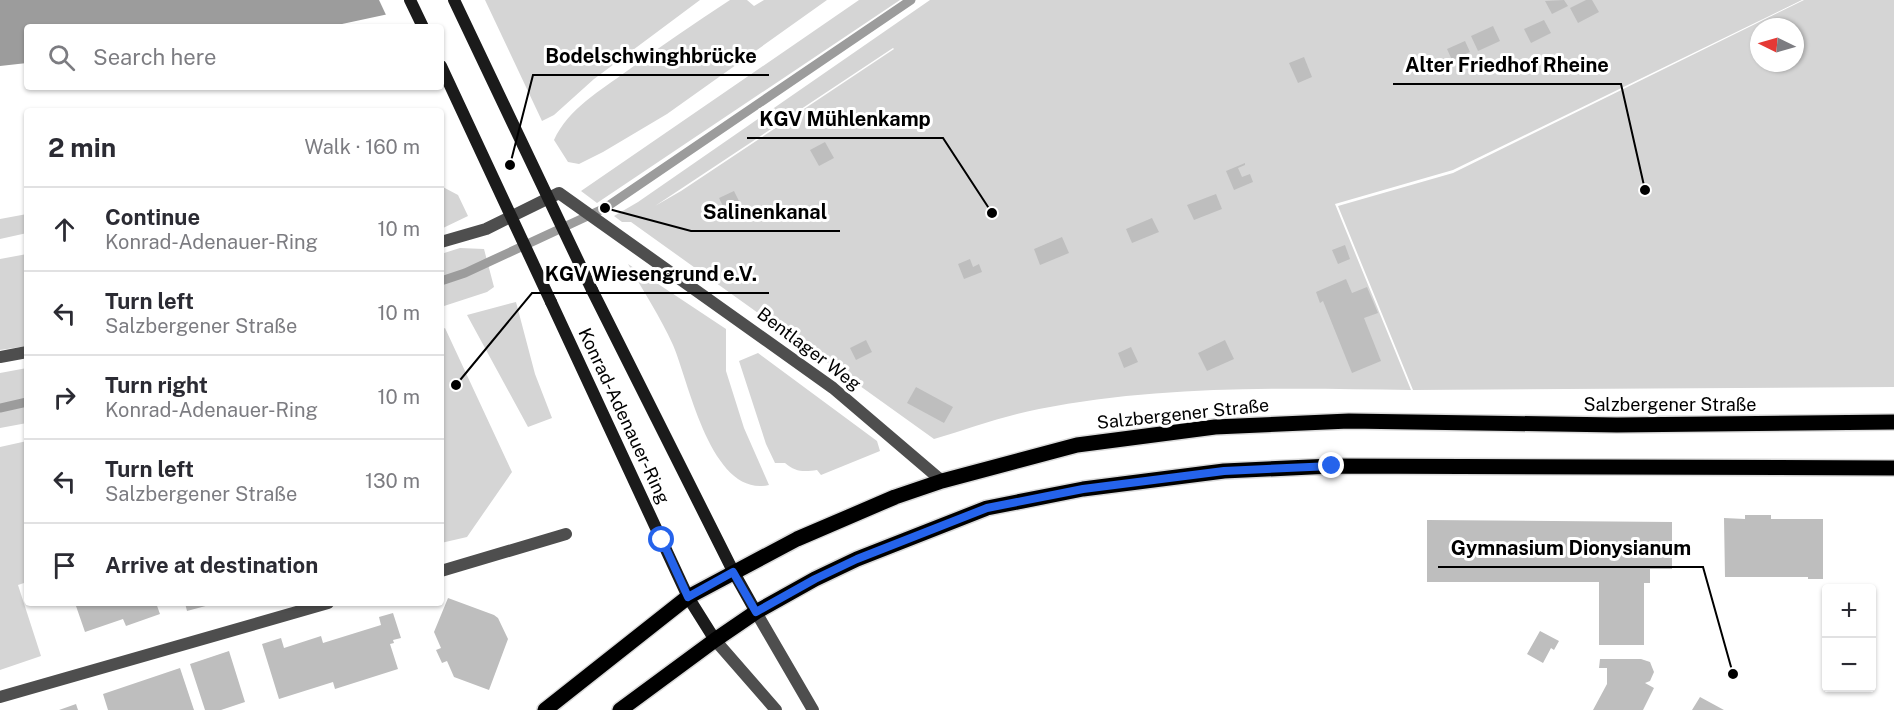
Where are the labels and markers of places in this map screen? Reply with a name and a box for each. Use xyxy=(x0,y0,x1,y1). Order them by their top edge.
callout: Bodelschwinghbrücke xyxy=(533,37,769,75)
callout: Alter Friedhof Rheine xyxy=(1393,46,1621,84)
callout: KGV Mühlenkamp xyxy=(747,100,943,138)
callout: Salinenkanal xyxy=(691,193,840,231)
callout: KGV Wiesengrund e.V. xyxy=(532,255,769,293)
callout: Gymnasium Dionysianum xyxy=(1438,529,1703,567)

